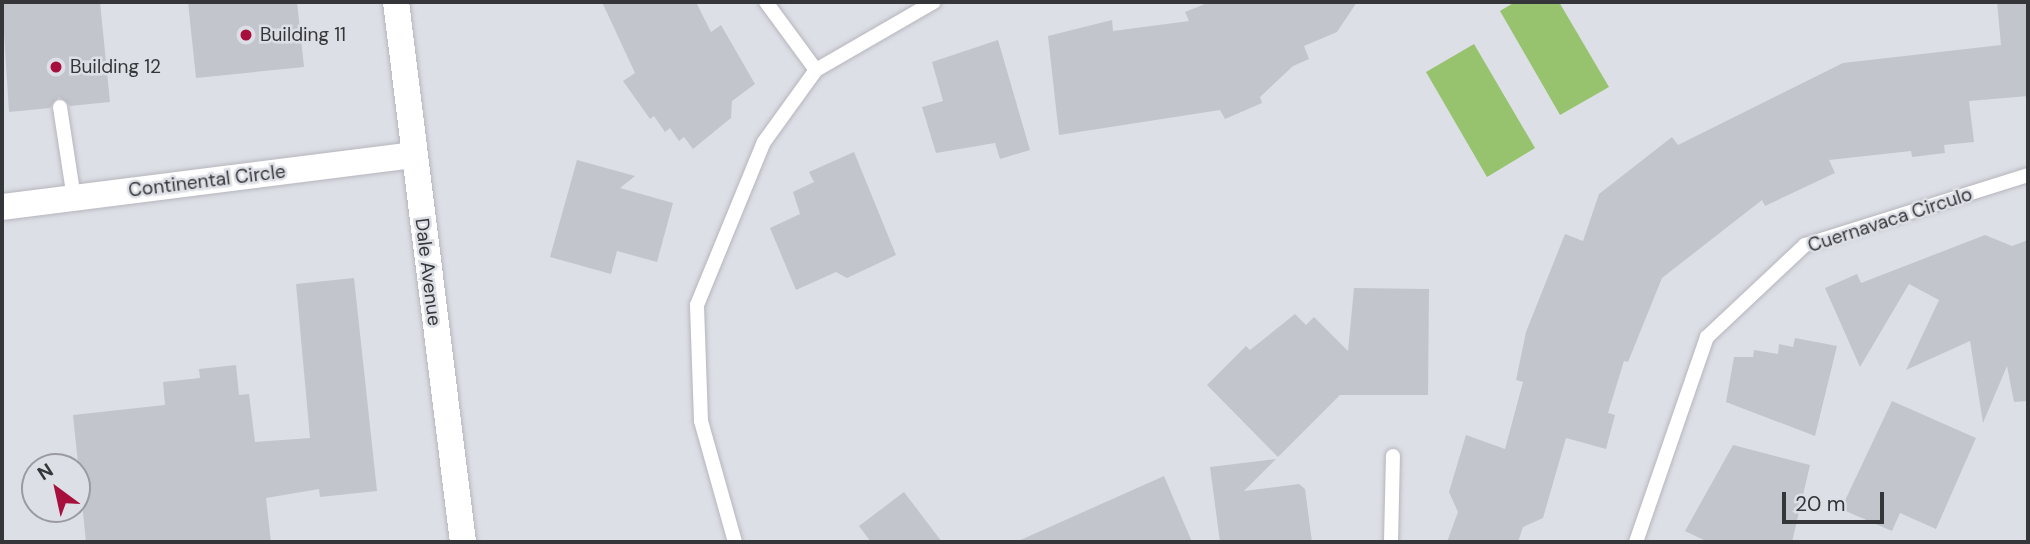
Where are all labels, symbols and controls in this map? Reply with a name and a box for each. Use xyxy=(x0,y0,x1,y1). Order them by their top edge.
place label: Building 11 xyxy=(260,24,346,46)
marker: Building 11 xyxy=(238,27,254,43)
place label: Building 12 xyxy=(70,56,161,78)
marker: Building 12 xyxy=(48,59,64,75)
street label: Continental Circle xyxy=(127,160,287,202)
street label: Cuernavaca Circulo xyxy=(1805,183,1975,257)
street label: Dale Avenue xyxy=(410,217,446,327)
north arrow xyxy=(21,453,91,523)
text: N xyxy=(33,457,58,486)
scale bar xyxy=(1785,477,1886,522)
text: 20 m xyxy=(1795,490,1846,518)

